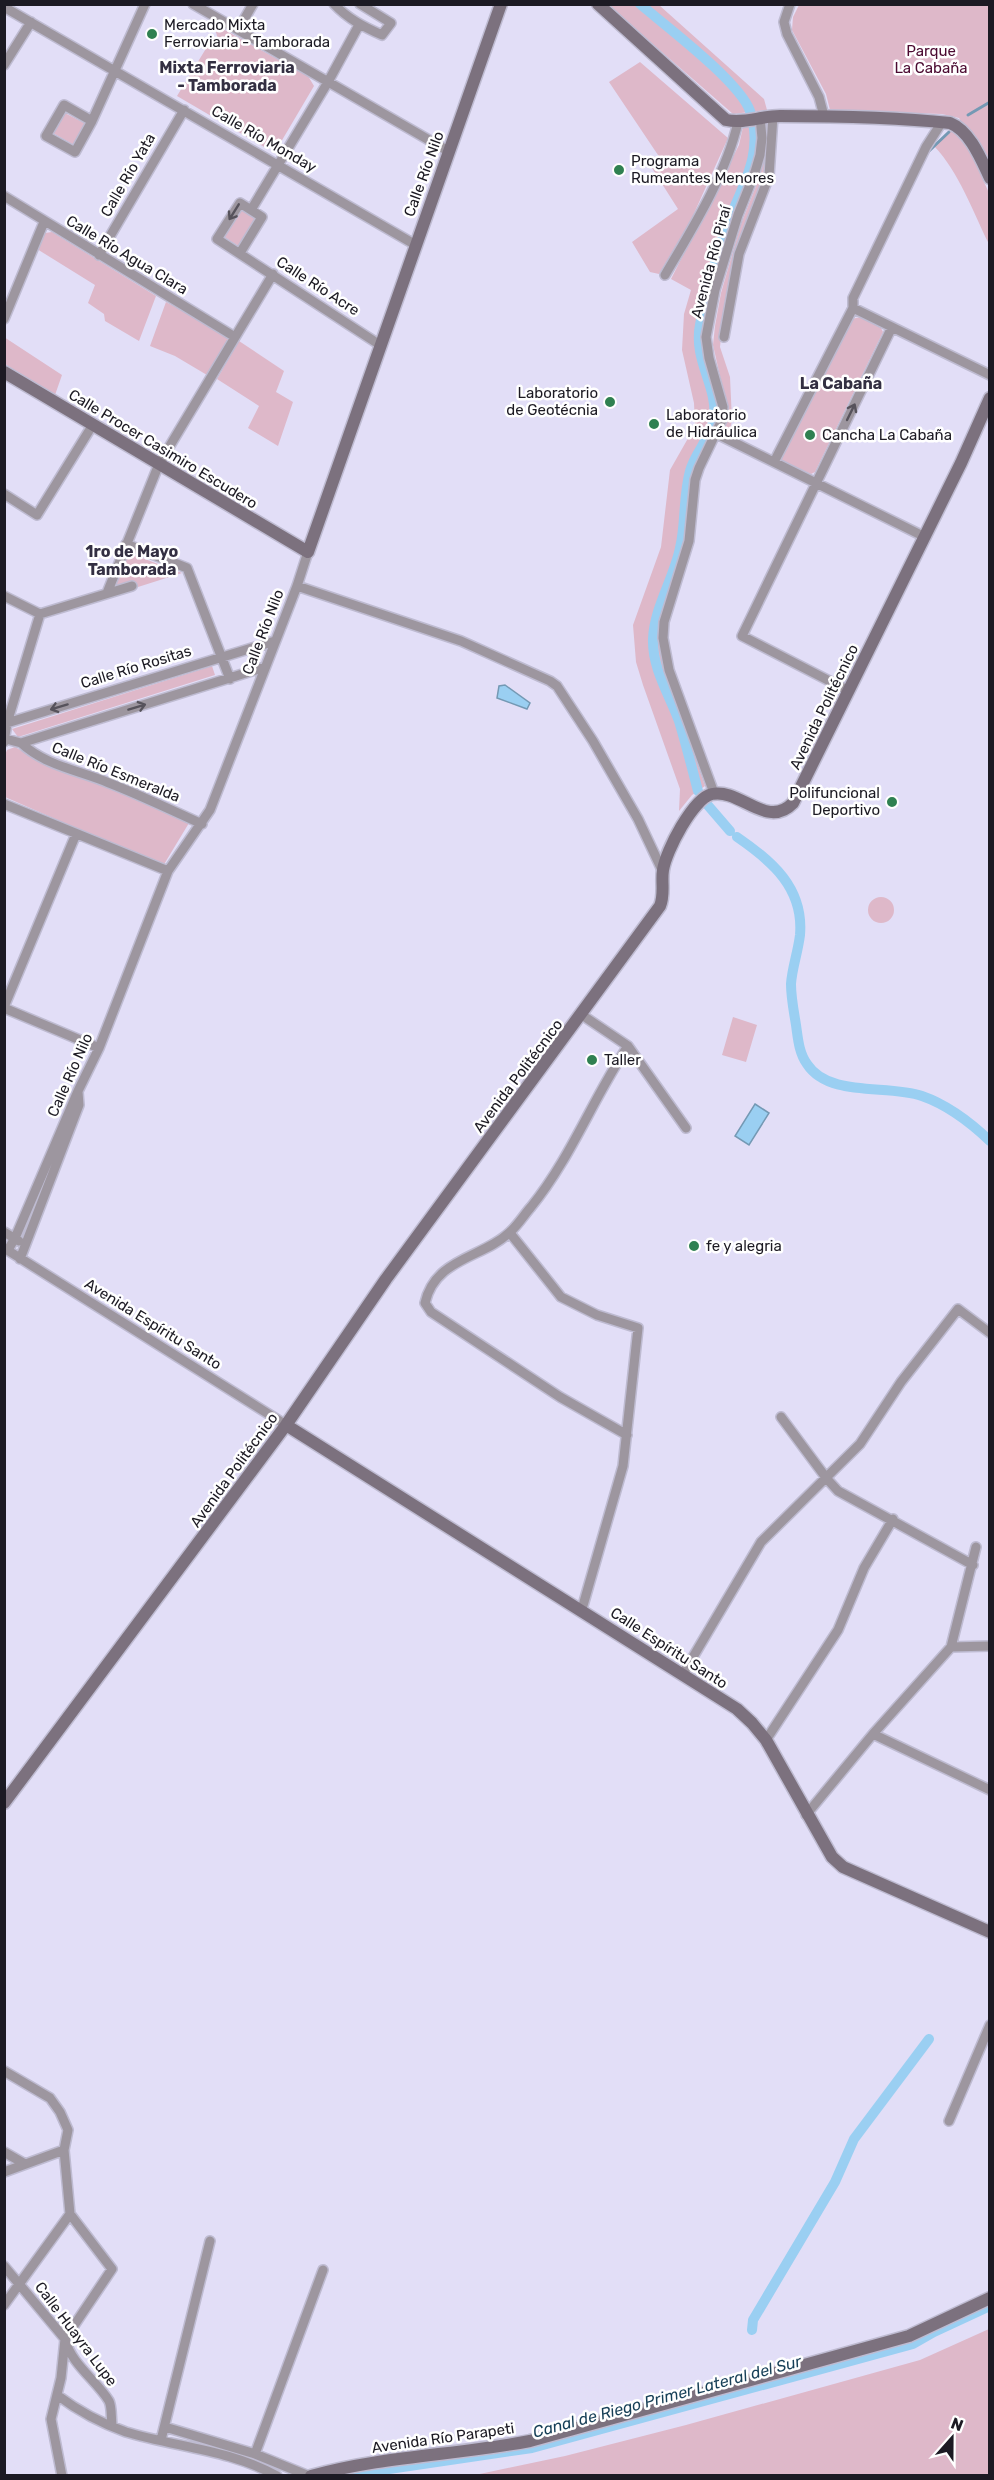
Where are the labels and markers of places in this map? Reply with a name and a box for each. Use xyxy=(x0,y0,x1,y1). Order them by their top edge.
place label: Mercado Mixta Ferroviaria - Tamborada xyxy=(164,16,330,51)
marker: Mercado Mixta Ferroviaria - Tamborada xyxy=(145,27,159,41)
place label: Programa Rumeantes Menores xyxy=(631,152,774,187)
marker: Programa Rumeantes Menores xyxy=(612,163,626,177)
place label: Laboratorio de Geotécnia xyxy=(506,384,598,419)
marker: Laboratorio de Geotécnia xyxy=(603,395,617,409)
place label: Laboratorio de Hidráulica xyxy=(666,406,757,441)
marker: Laboratorio de Hidráulica xyxy=(647,417,661,431)
place label: Cancha La Cabaña xyxy=(822,426,952,444)
marker: Cancha La Cabaña xyxy=(803,428,817,442)
place label: Polifuncional Deportivo xyxy=(789,784,880,819)
marker: Polifuncional Deportivo xyxy=(885,795,899,809)
place label: Taller xyxy=(604,1051,641,1069)
marker: Taller xyxy=(585,1053,599,1067)
place label: fe y alegria xyxy=(706,1237,782,1255)
marker: fe y alegria xyxy=(687,1239,701,1253)

